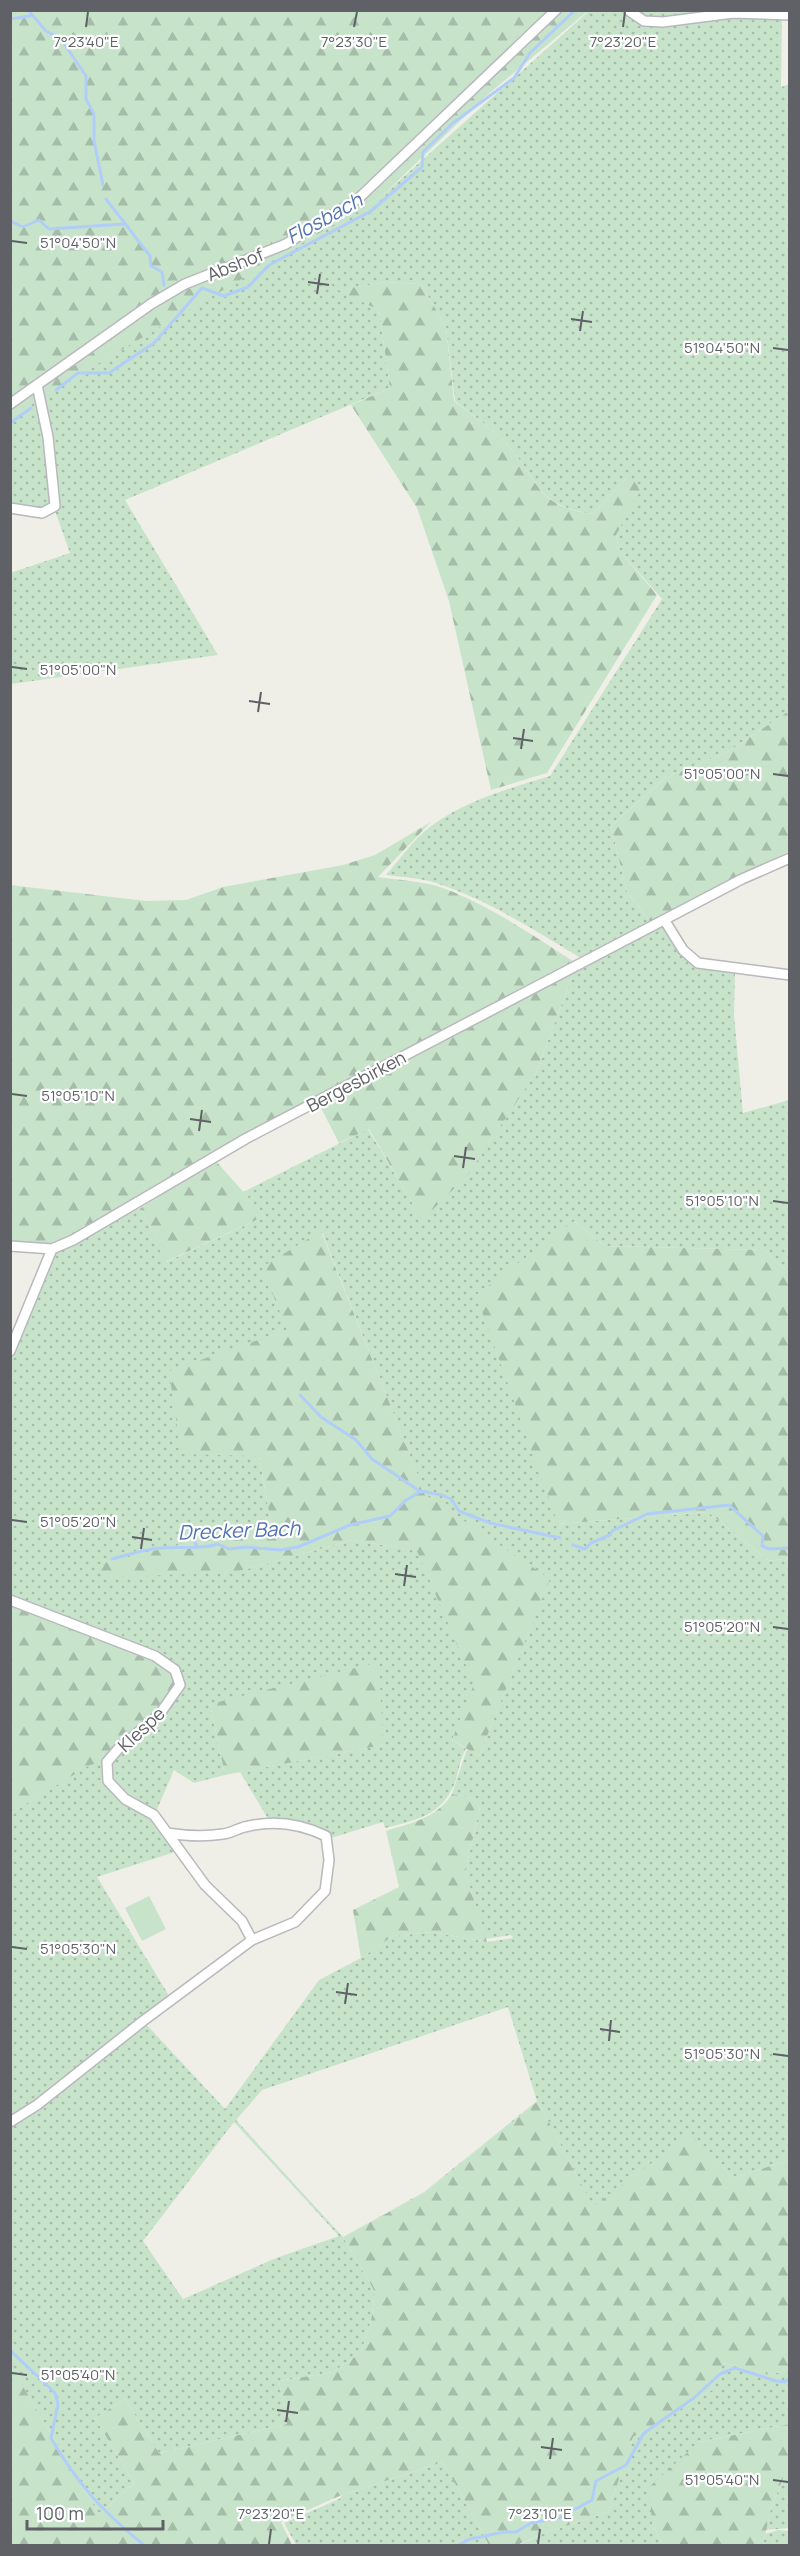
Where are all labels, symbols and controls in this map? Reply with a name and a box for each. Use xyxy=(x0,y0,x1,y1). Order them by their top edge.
text: 7°23'40"E xyxy=(54,31,118,52)
text: 7°23'30"E xyxy=(321,31,387,52)
text: 7°23'20"E xyxy=(590,31,656,52)
water label: Flosbach xyxy=(281,186,368,250)
text: 51°04'50"N xyxy=(40,232,116,253)
street label: Abshof xyxy=(203,242,267,286)
text: 51°04'50"N xyxy=(684,337,760,358)
text: 51°05'00"N xyxy=(40,659,116,680)
text: 51°05'00"N xyxy=(684,763,760,784)
street label: Bergesbirken xyxy=(302,1045,410,1117)
text: 51°05'10"N xyxy=(41,1085,115,1106)
text: 51°05'10"N xyxy=(685,1190,759,1211)
text: 51°05'20"N xyxy=(40,1511,116,1532)
water label: Drecker Bach xyxy=(177,1514,302,1546)
text: 51°05'20"N xyxy=(684,1616,760,1637)
street label: Klespe xyxy=(112,1701,170,1757)
text: 51°05'30"N xyxy=(40,1938,116,1959)
text: 51°05'30"N xyxy=(684,2043,760,2064)
text: 51°05'40"N xyxy=(41,2364,115,2385)
text: 51°05'40"N xyxy=(685,2469,759,2490)
scale bar xyxy=(27,2493,164,2531)
text: 100 m xyxy=(36,2501,84,2525)
text: 7°23'20"E xyxy=(238,2503,304,2524)
text: 7°23'10"E xyxy=(508,2503,572,2524)

